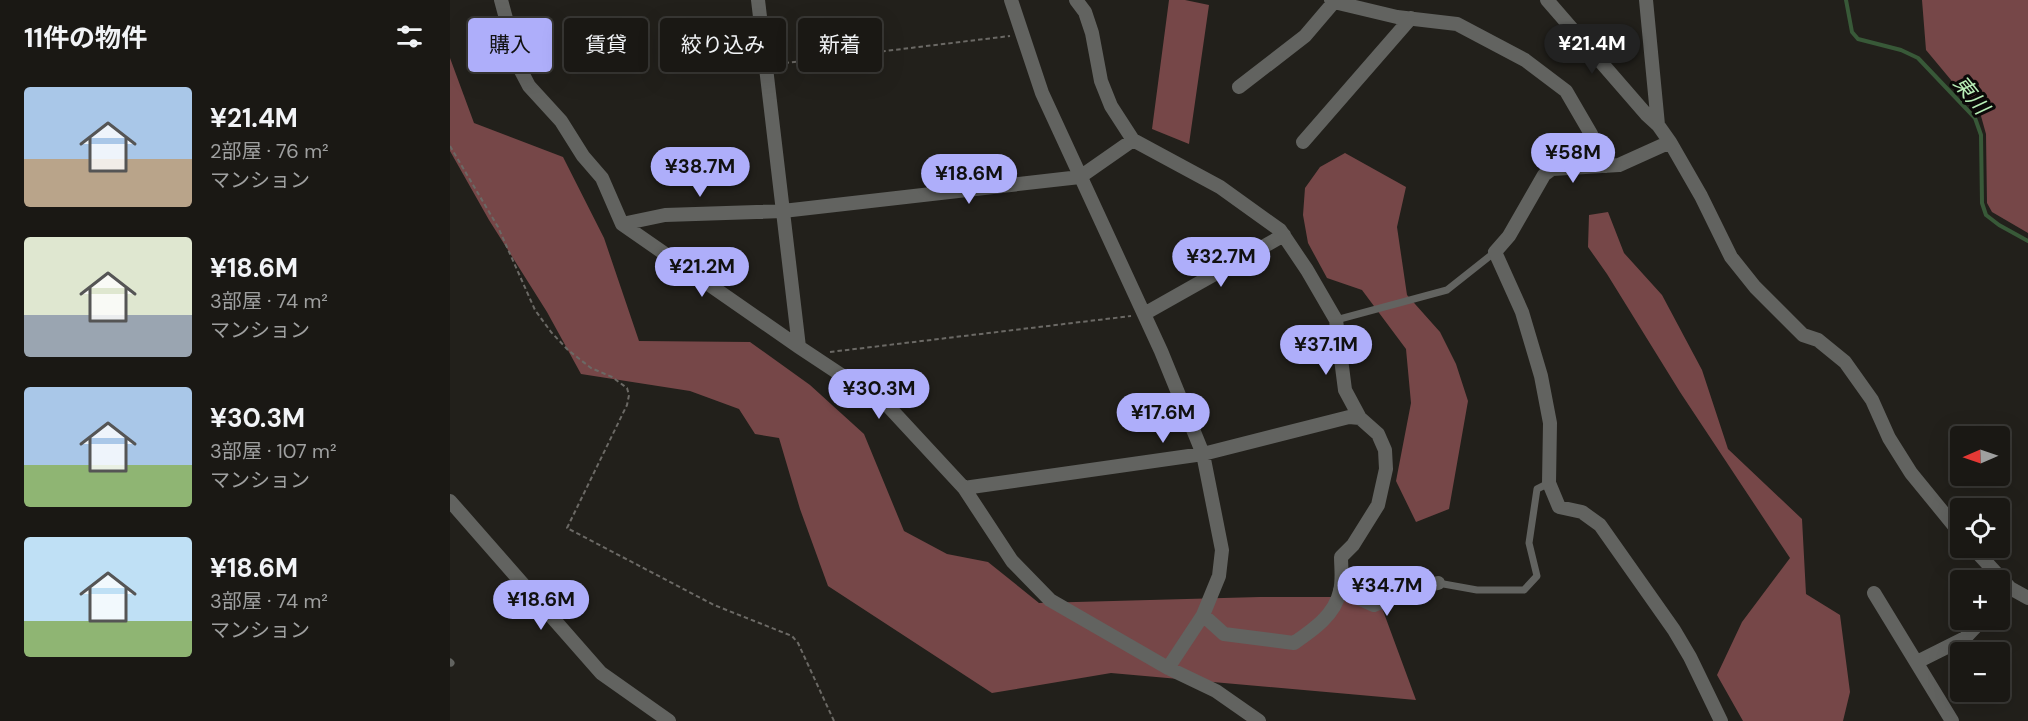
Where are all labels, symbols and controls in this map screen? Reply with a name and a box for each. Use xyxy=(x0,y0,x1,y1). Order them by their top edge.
chip: 購入 xyxy=(468,18,552,72)
chip: 賃貸 xyxy=(564,18,648,72)
chip: 絞り込み xyxy=(660,18,786,72)
chip: 新着 xyxy=(798,18,882,72)
icon: filters xyxy=(393,20,426,53)
text: 11件の物件 xyxy=(24,21,147,55)
pin: ¥21.4M xyxy=(1543,24,1641,75)
text: ¥21.4M xyxy=(1558,30,1626,56)
water label: 東川 xyxy=(1947,70,1996,122)
text: ¥21.4M xyxy=(210,101,298,135)
icon: home xyxy=(72,111,144,183)
pin: ¥58M xyxy=(1537,133,1609,184)
text: 2部屋 · 76 m² xyxy=(210,138,329,164)
text: ¥58M xyxy=(1545,139,1601,165)
pin: ¥38.7M xyxy=(651,147,749,198)
text: ¥38.7M xyxy=(665,153,735,179)
pin: ¥18.6M xyxy=(920,154,1018,205)
text: ¥18.6M xyxy=(935,160,1003,186)
text: マンション xyxy=(210,167,310,193)
pin: ¥32.7M xyxy=(1172,237,1270,288)
text: ¥32.7M xyxy=(1186,243,1256,269)
pin: ¥21.2M xyxy=(653,247,751,298)
text: ¥18.6M xyxy=(210,251,298,285)
text: ¥21.2M xyxy=(669,253,735,279)
icon: home xyxy=(72,261,144,333)
text: 3部屋 · 74 m² xyxy=(210,288,328,314)
text: マンション xyxy=(210,317,310,343)
pin: ¥37.1M xyxy=(1277,325,1375,376)
text: ¥37.1M xyxy=(1294,331,1358,357)
pin: ¥30.3M xyxy=(830,369,928,420)
text: ¥30.3M xyxy=(842,375,916,401)
pin: ¥17.6M xyxy=(1114,393,1212,444)
text: ¥17.6M xyxy=(1131,399,1195,425)
text: ¥30.3M xyxy=(210,401,305,435)
icon: home xyxy=(72,411,144,483)
north arrow xyxy=(1950,426,2010,486)
map controls xyxy=(1950,426,2010,702)
text: 3部屋 · 107 m² xyxy=(210,438,336,464)
text: マンション xyxy=(210,467,310,493)
button: locate xyxy=(1950,498,2010,558)
text: ¥18.6M xyxy=(210,551,298,585)
icon: home xyxy=(72,561,144,633)
pin: ¥34.7M xyxy=(1338,566,1436,617)
button: + xyxy=(1950,570,2010,630)
text: ¥34.7M xyxy=(1352,572,1422,598)
pin: ¥18.6M xyxy=(492,580,590,631)
text: ¥18.6M xyxy=(507,586,575,612)
text: 3部屋 · 74 m² xyxy=(210,588,328,614)
text: マンション xyxy=(210,617,310,643)
button: − xyxy=(1950,642,2010,702)

